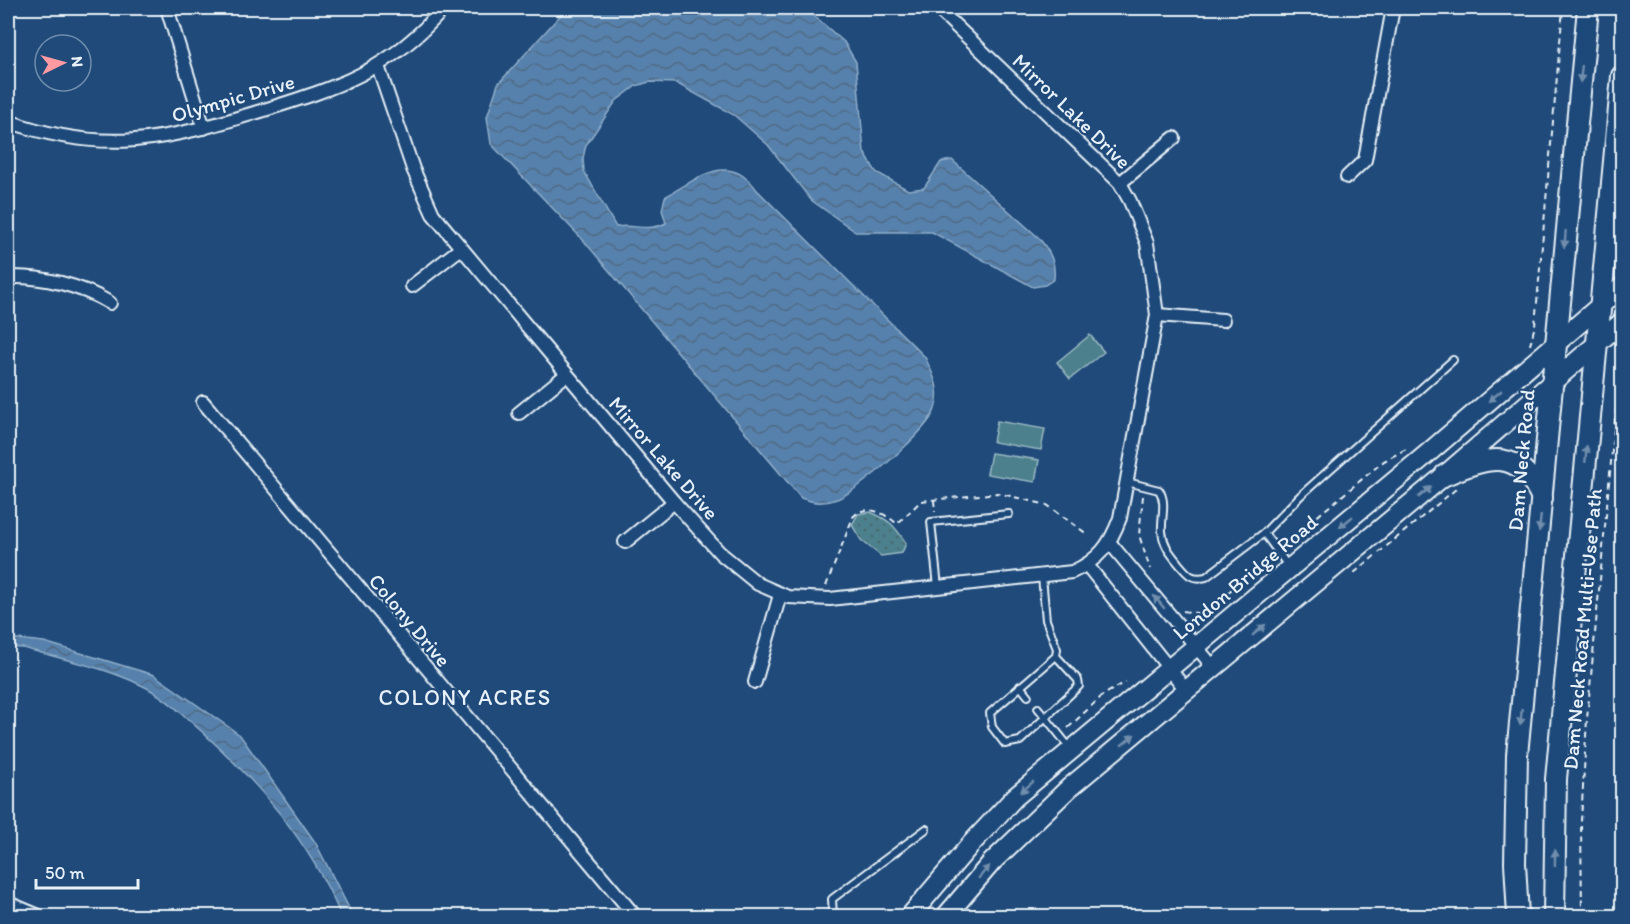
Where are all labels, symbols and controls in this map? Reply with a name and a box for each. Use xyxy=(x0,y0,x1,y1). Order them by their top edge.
north arrow xyxy=(33,33,93,93)
street label: Mirror Lake Drive xyxy=(1007,48,1137,174)
text: N xyxy=(68,56,87,68)
one-way arrow xyxy=(1576,65,1586,84)
street label: Olympic Drive xyxy=(169,68,297,128)
one-way arrow xyxy=(1560,229,1570,248)
street label: Dam Neck Road xyxy=(1502,387,1540,532)
one-way arrow xyxy=(1488,389,1503,402)
street label: Mirror Lake Drive xyxy=(604,391,724,525)
one-way arrow xyxy=(1581,445,1591,464)
one-way arrow xyxy=(1417,486,1432,499)
street label: Dam Neck Road Multi-Use Path xyxy=(1557,487,1607,771)
street label: London Bridge Road xyxy=(1167,509,1323,645)
one-way arrow xyxy=(1535,513,1545,532)
one-way arrow xyxy=(1339,515,1354,528)
street label: Colony Drive xyxy=(364,568,456,672)
one-way arrow xyxy=(1153,594,1166,610)
one-way arrow xyxy=(1251,624,1267,637)
district label: COLONY ACRES xyxy=(379,684,552,711)
one-way arrow xyxy=(1516,708,1526,727)
one-way arrow xyxy=(1120,735,1135,747)
one-way arrow xyxy=(1020,780,1035,793)
one-way arrow xyxy=(1550,849,1560,868)
scale bar xyxy=(36,852,138,890)
text: 50 m xyxy=(45,862,85,884)
one-way arrow xyxy=(977,865,990,880)

